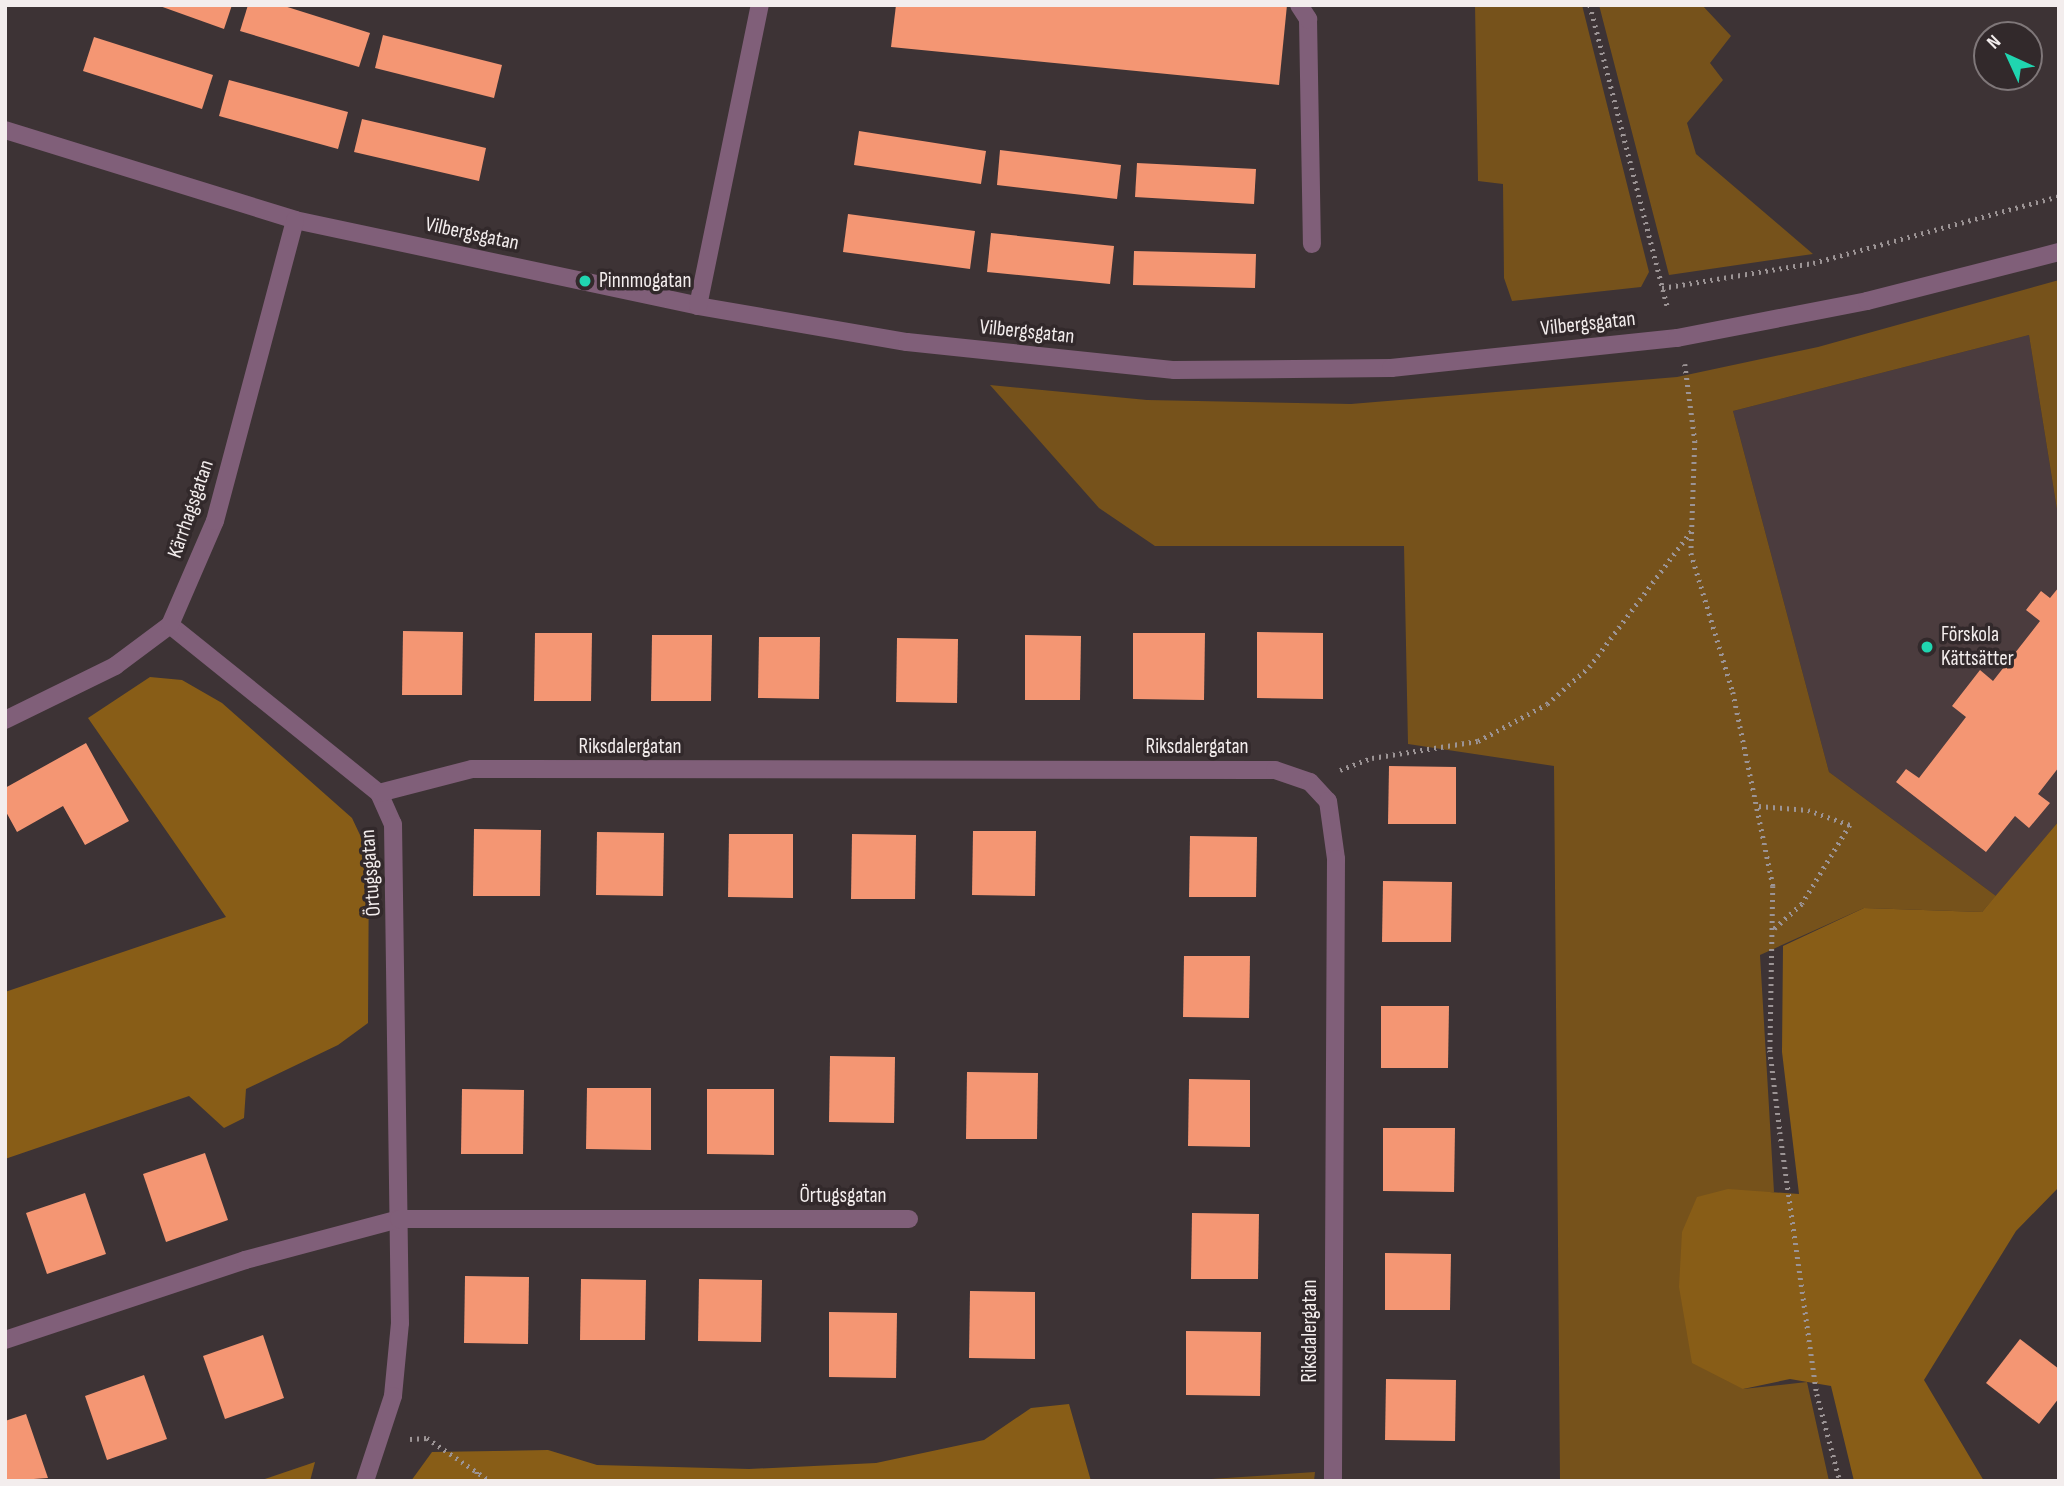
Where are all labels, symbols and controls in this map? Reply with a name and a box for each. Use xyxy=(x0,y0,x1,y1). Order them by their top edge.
north arrow xyxy=(1973,21,2043,91)
text: N xyxy=(1982,30,2006,54)
street label: Vilbergsgatan xyxy=(423,212,521,256)
place label: Pinnmogatan xyxy=(599,268,691,294)
marker: Pinnmogatan xyxy=(577,273,593,289)
street label: Vilbergsgatan xyxy=(1539,306,1637,342)
street label: Vilbergsgatan xyxy=(978,314,1076,350)
street label: Kärrhagsgatan xyxy=(162,457,220,561)
place label: Förskola Kättsätter xyxy=(1941,622,2014,672)
marker: Förskola Kättsätter xyxy=(1919,639,1935,655)
street label: Riksdalergatan xyxy=(578,734,682,760)
street label: Riksdalergatan xyxy=(1145,734,1249,760)
street label: Örtugsgatan xyxy=(355,829,387,917)
street label: Örtugsgatan xyxy=(799,1183,887,1209)
street label: Riksdalergatan xyxy=(1297,1279,1323,1383)

